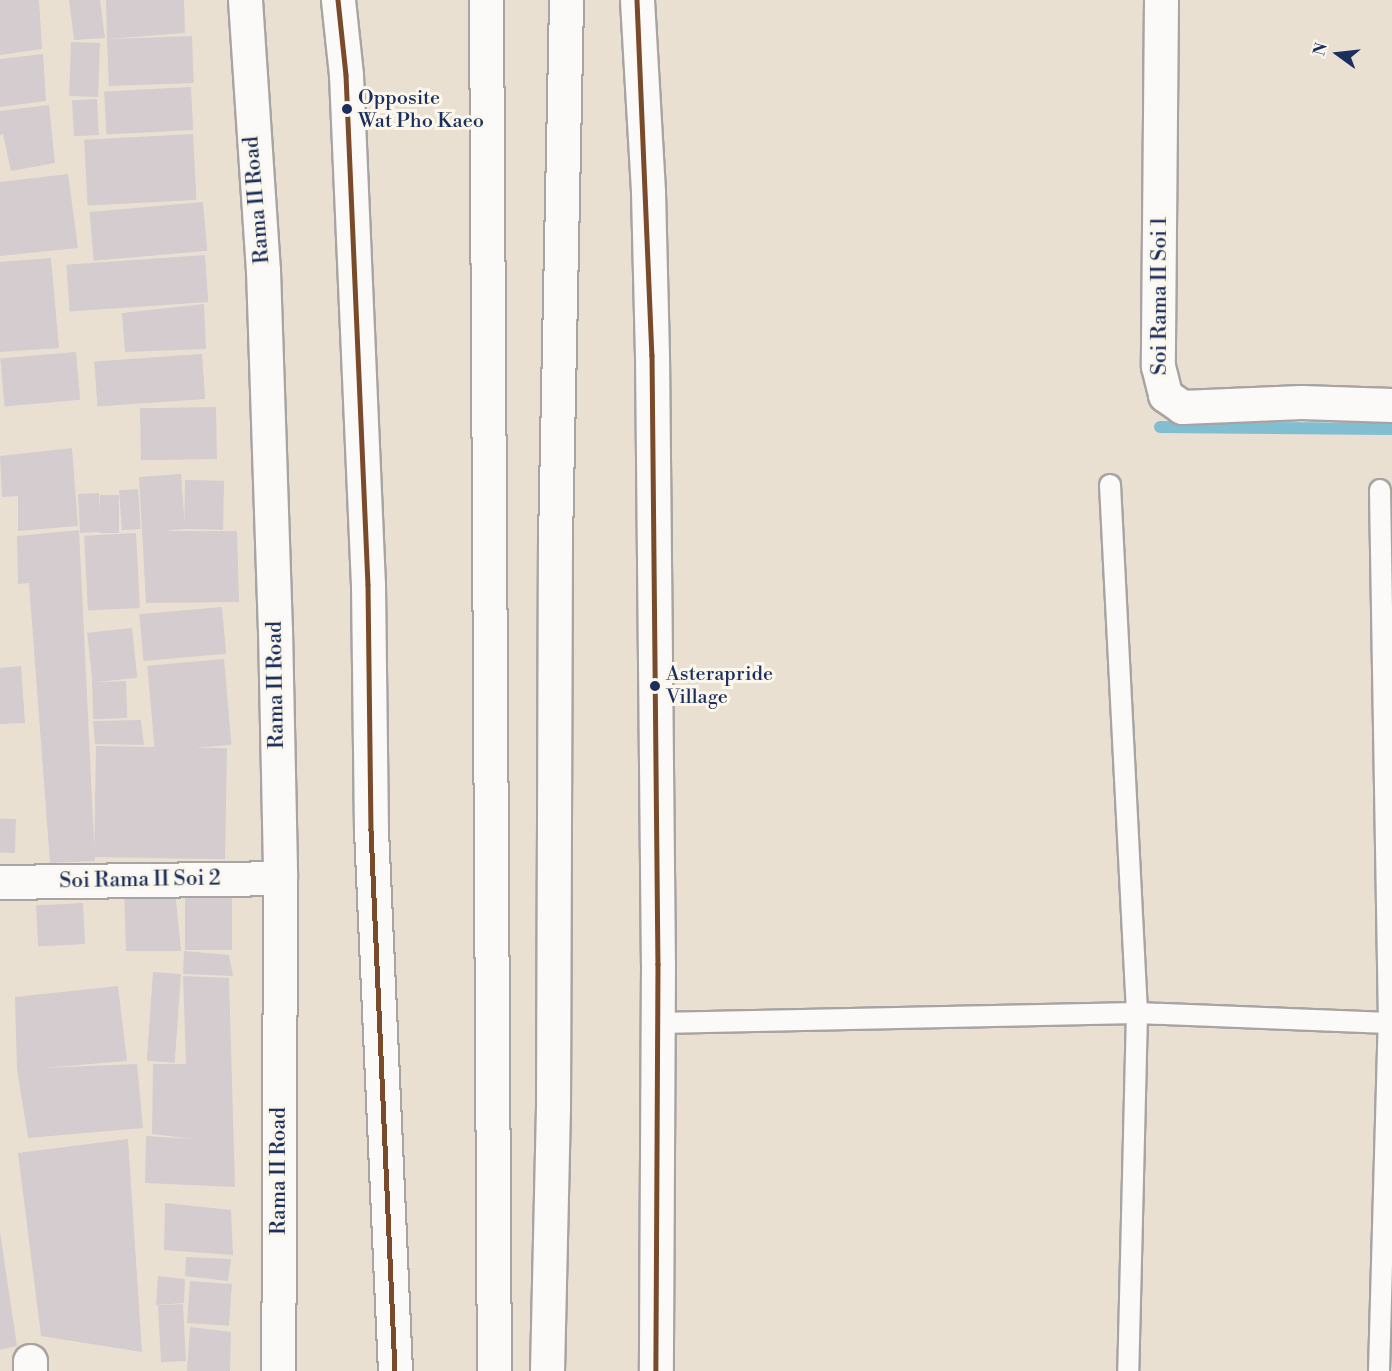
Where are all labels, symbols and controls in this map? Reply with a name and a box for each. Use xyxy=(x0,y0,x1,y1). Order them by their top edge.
north arrow xyxy=(1308,24,1368,84)
text: N xyxy=(1309,41,1332,58)
place label: Opposite Wat Pho Kaeo xyxy=(358,86,484,133)
marker: Opposite Wat Pho Kaeo xyxy=(341,103,353,115)
street label: Rama II Road xyxy=(239,135,275,265)
street label: Soi Rama II Soi 1 xyxy=(1147,217,1173,375)
street label: Rama II Road xyxy=(262,621,290,749)
place label: Asterapride Village xyxy=(666,662,773,709)
marker: Asterapride Village xyxy=(649,680,661,692)
street label: Soi Rama II Soi 2 xyxy=(59,866,221,894)
street label: Rama II Road xyxy=(266,1107,292,1235)

